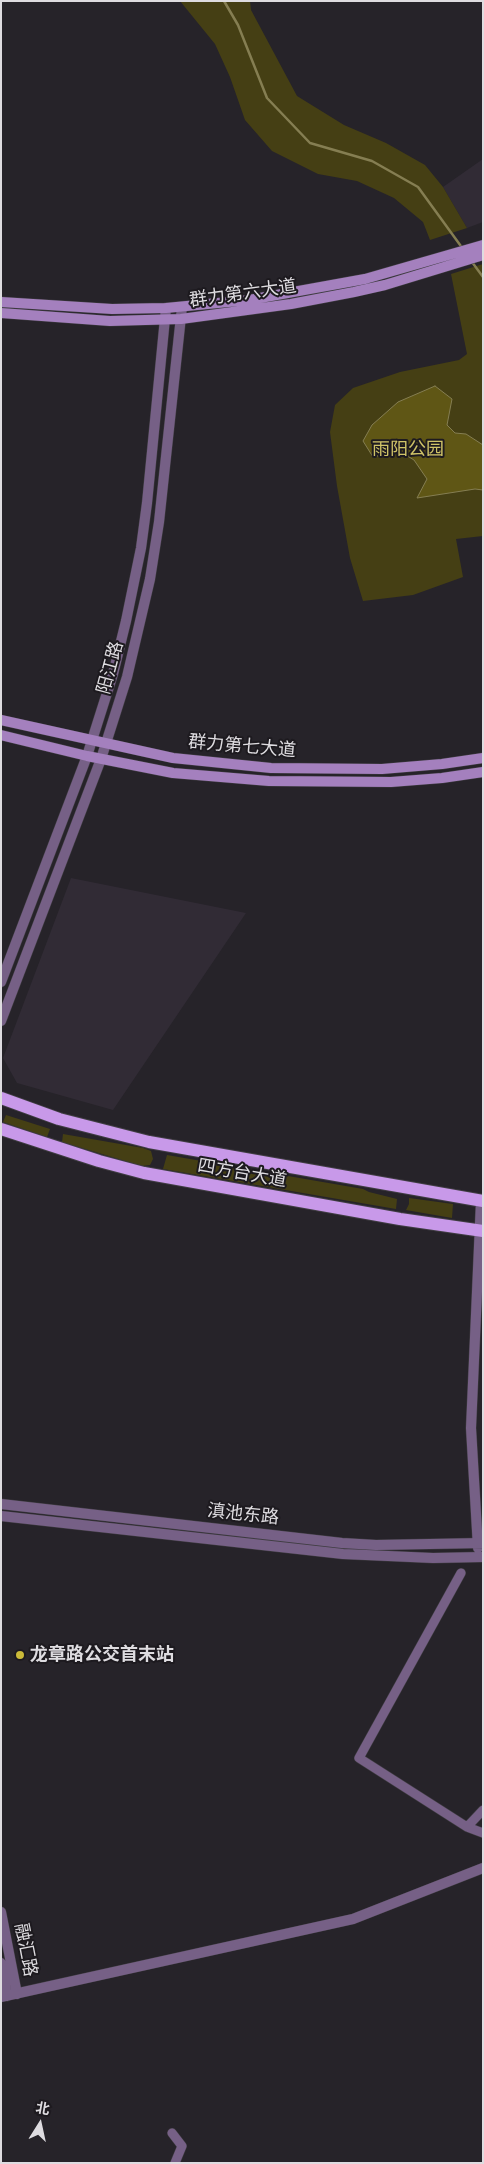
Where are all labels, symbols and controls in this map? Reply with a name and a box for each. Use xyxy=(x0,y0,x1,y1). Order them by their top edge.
street label: 群力第六大道 xyxy=(188,276,298,312)
park label: 雨阳公园 xyxy=(372,439,444,461)
street label: 阳江路 xyxy=(94,639,128,697)
street label: 群力第七大道 xyxy=(187,732,297,762)
street label: 四方台大道 xyxy=(196,1156,288,1192)
street label: 滇池东路 xyxy=(206,1500,280,1530)
place label: 龙章路公交首末站 xyxy=(30,1644,174,1666)
marker: 龙章路公交首末站 xyxy=(14,1649,26,1661)
street label: 融汇路 xyxy=(9,1921,41,1979)
north arrow xyxy=(15,2099,65,2149)
text: 北 xyxy=(34,2099,51,2118)

